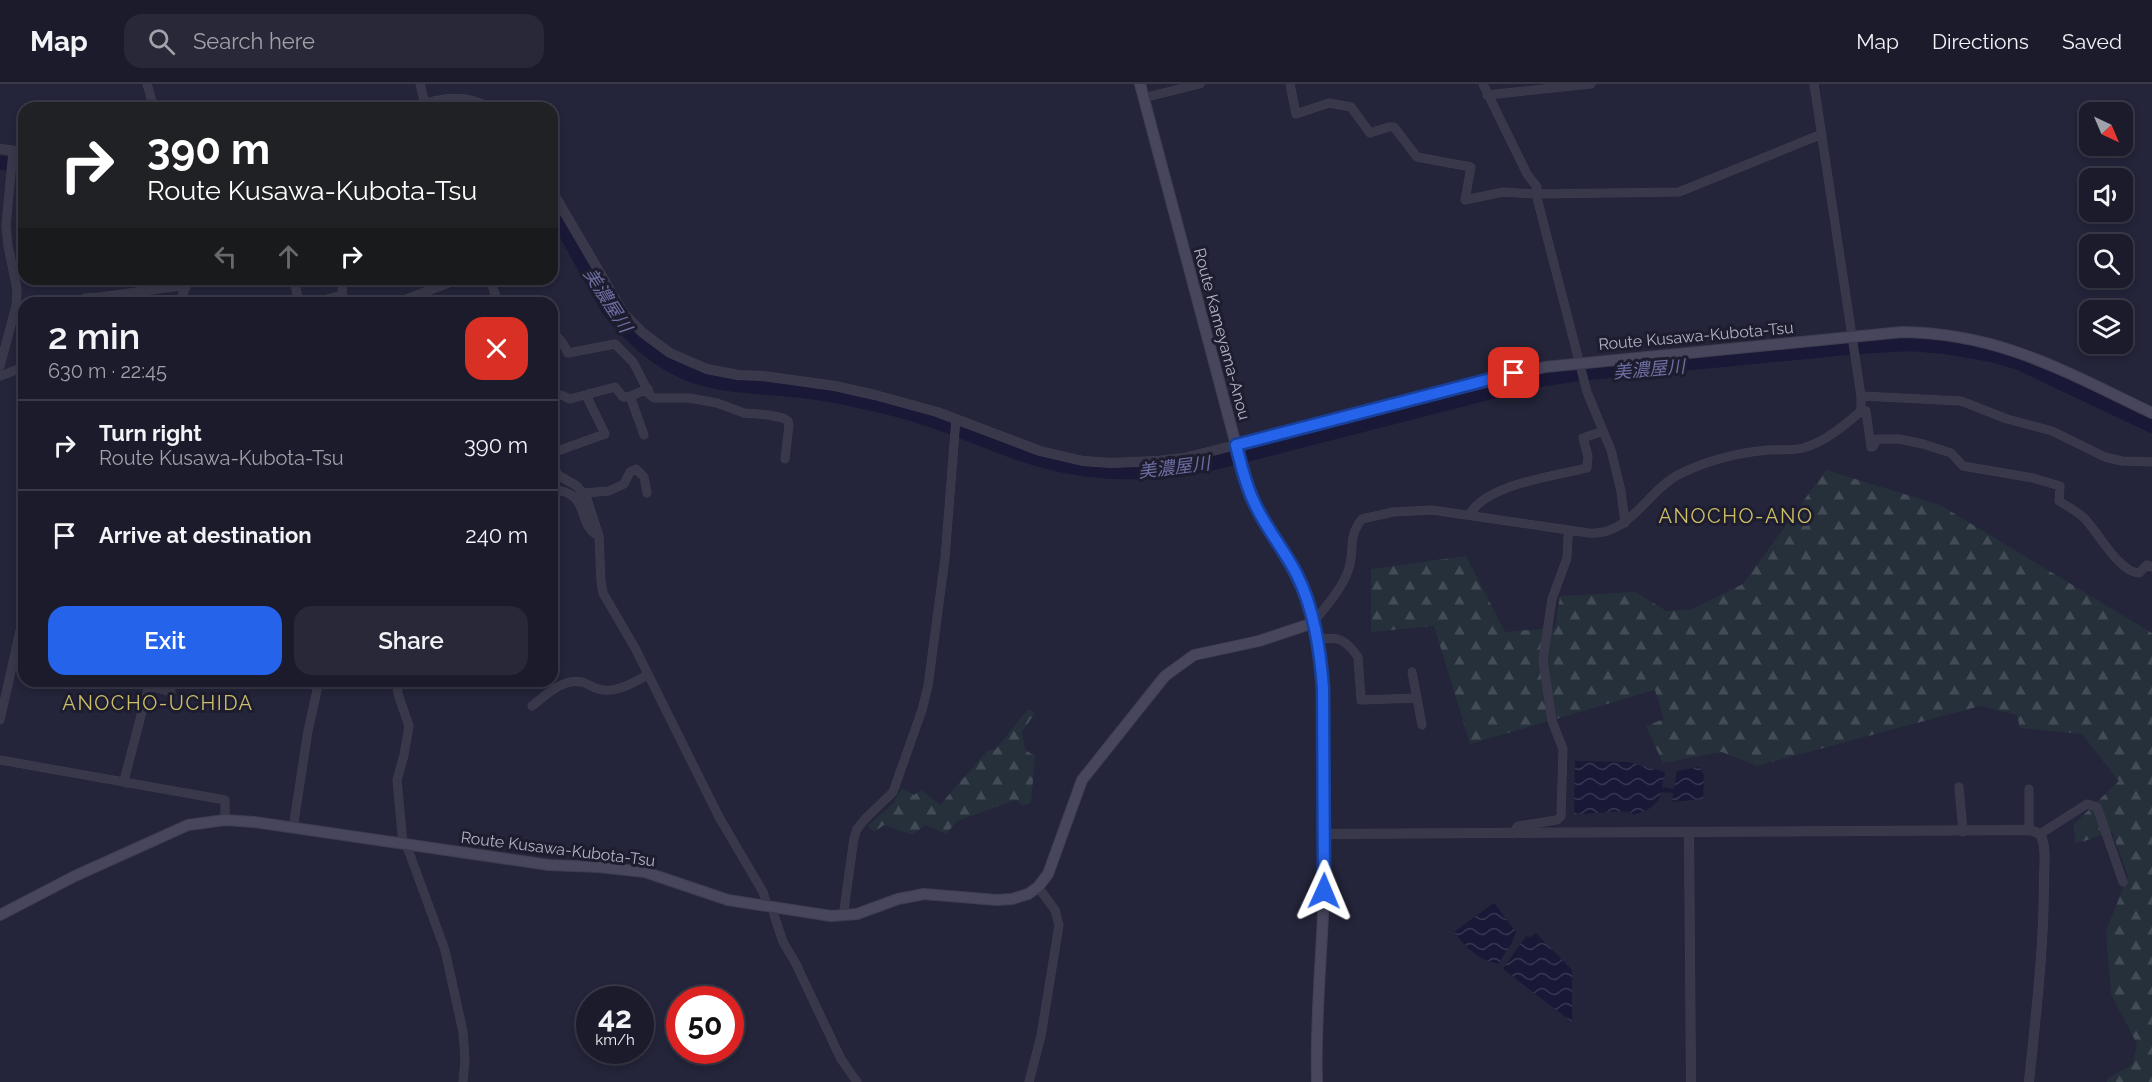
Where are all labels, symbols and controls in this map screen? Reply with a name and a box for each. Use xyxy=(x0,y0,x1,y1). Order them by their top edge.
search box xyxy=(124,14,544,68)
text: Map xyxy=(30,25,88,58)
icon: search xyxy=(145,25,178,58)
text: Search here xyxy=(193,28,315,54)
text: Map xyxy=(1856,29,1899,54)
text: Directions xyxy=(1932,29,2029,54)
text: Saved xyxy=(2062,29,2122,54)
north arrow xyxy=(2079,102,2133,156)
map controls xyxy=(2079,102,2133,354)
text: 390 m xyxy=(147,125,270,174)
icon: right xyxy=(48,126,126,204)
button: sound xyxy=(2079,168,2133,222)
text: Route Kusawa-Kubota-Tsu xyxy=(147,175,477,206)
button: search xyxy=(2079,234,2133,288)
icon: left xyxy=(209,240,242,273)
icon: ahead xyxy=(272,240,305,273)
icon: right xyxy=(335,240,368,273)
street label: Route Kameyama-Anou xyxy=(1190,246,1254,422)
water label: 美濃屋川 xyxy=(580,264,638,338)
button: layers xyxy=(2079,300,2133,354)
text: 2 min xyxy=(48,315,140,357)
button: close xyxy=(465,317,528,380)
street label: Route Kusawa-Kubota-Tsu xyxy=(1598,318,1794,354)
pin xyxy=(1488,347,1539,398)
water label: 美濃屋川 xyxy=(1612,355,1688,383)
icon: arrive xyxy=(1497,356,1530,389)
text: 630 m · 22:45 xyxy=(48,359,167,383)
text: Turn right xyxy=(99,420,202,446)
icon: right xyxy=(48,429,81,462)
text: 390 m xyxy=(464,432,528,458)
text: Route Kusawa-Kubota-Tsu xyxy=(99,446,344,470)
water label: 美濃屋川 xyxy=(1137,452,1213,482)
district label: ANOCHO-ANO xyxy=(1659,504,1813,528)
icon: arrive xyxy=(48,519,81,552)
text: Arrive at destination xyxy=(99,522,312,548)
text: 240 m xyxy=(465,522,528,548)
button: Exit xyxy=(48,606,282,675)
button: Share xyxy=(294,606,528,675)
district label: ANOCHO-UCHIDA xyxy=(62,691,254,715)
street label: Route Kusawa-Kubota-Tsu xyxy=(460,828,656,870)
position arrow xyxy=(1292,859,1356,923)
speed limit sign: 50 xyxy=(666,986,744,1064)
text: 42 xyxy=(598,1000,632,1035)
text: km/h xyxy=(595,1031,635,1049)

